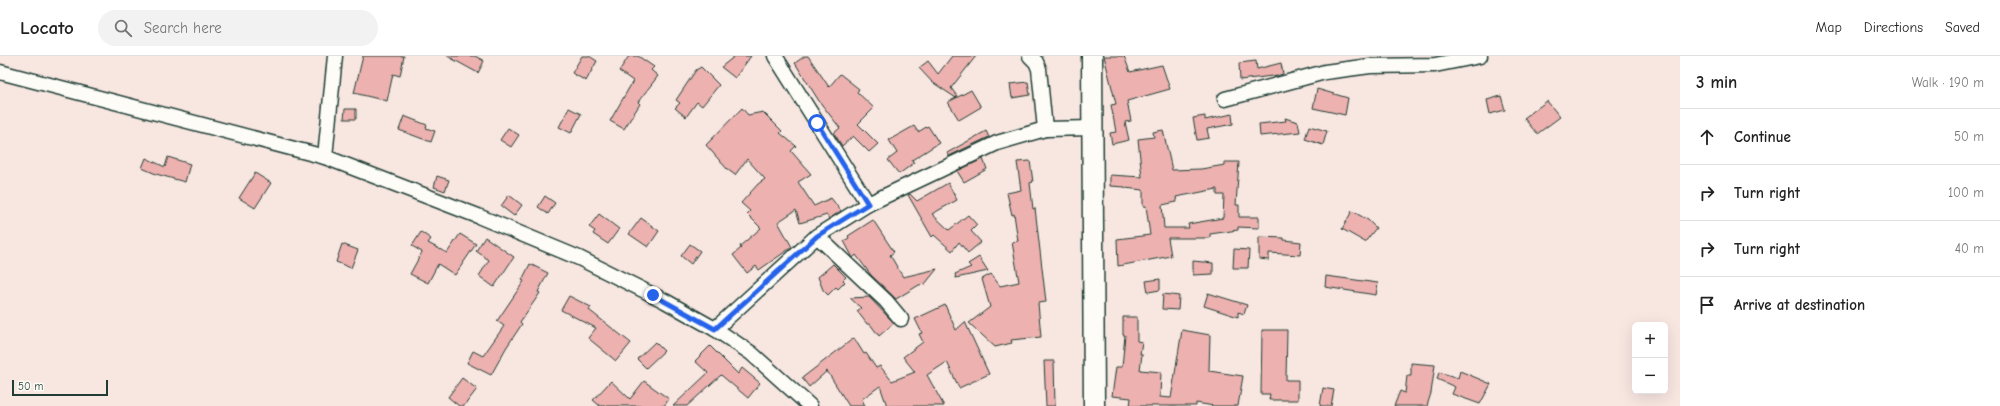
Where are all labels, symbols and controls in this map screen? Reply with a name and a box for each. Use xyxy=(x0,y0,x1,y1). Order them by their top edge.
search box xyxy=(98,10,378,46)
text: Locato xyxy=(20,17,74,39)
icon: search xyxy=(112,17,134,39)
text: Search here xyxy=(144,19,222,37)
text: Map xyxy=(1815,19,1842,36)
text: Directions xyxy=(1864,19,1923,36)
text: Saved xyxy=(1945,19,1980,36)
text: 3 min xyxy=(1696,73,1737,92)
text: Walk · 190 m xyxy=(1912,75,1984,90)
route start xyxy=(808,114,826,132)
icon: ahead xyxy=(1696,126,1718,148)
text: Continue xyxy=(1734,128,1791,146)
text: 50 m xyxy=(1954,129,1984,144)
icon: right xyxy=(1696,182,1718,204)
text: Turn right xyxy=(1734,184,1800,202)
text: 100 m xyxy=(1948,185,1984,200)
icon: right xyxy=(1696,238,1718,260)
text: Turn right xyxy=(1734,240,1800,258)
text: 40 m xyxy=(1955,241,1984,256)
route end xyxy=(644,286,662,304)
icon: arrive xyxy=(1696,294,1718,316)
text: Arrive at destination xyxy=(1734,296,1865,314)
map controls xyxy=(1632,322,1668,394)
button: + xyxy=(1632,322,1668,358)
button: − xyxy=(1632,358,1668,394)
scale bar xyxy=(12,378,108,397)
text: 50 m xyxy=(18,380,43,393)

